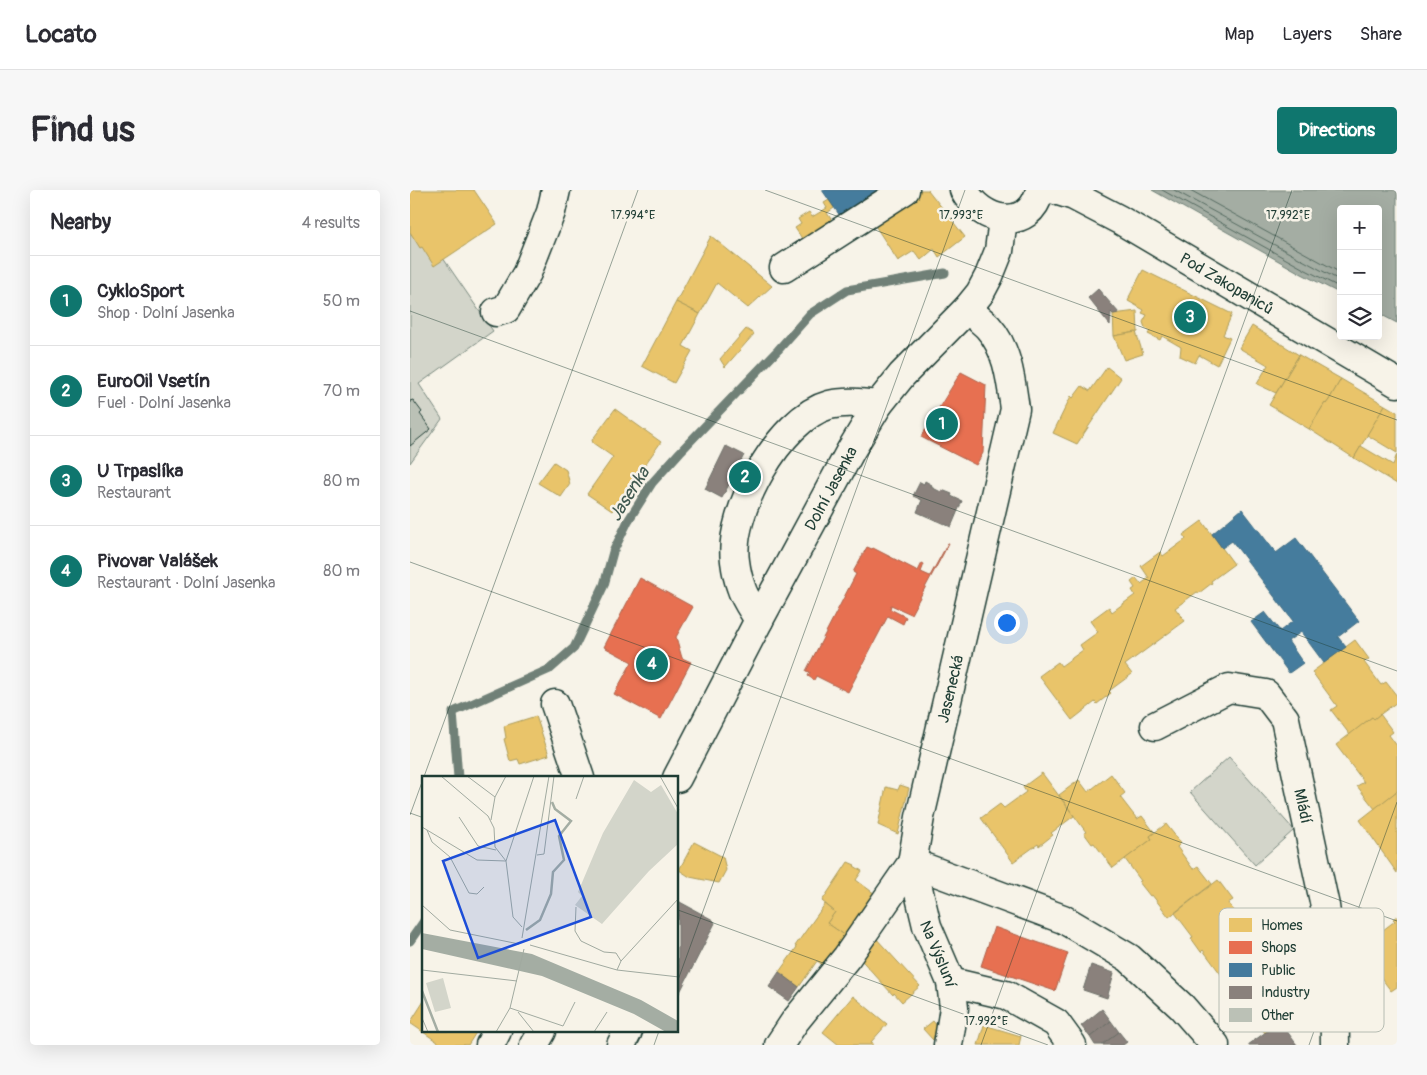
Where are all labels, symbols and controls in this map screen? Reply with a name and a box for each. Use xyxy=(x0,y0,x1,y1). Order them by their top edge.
text: Locato xyxy=(25,20,97,49)
text: Map xyxy=(1225,23,1254,46)
text: Layers xyxy=(1282,23,1332,46)
text: Share xyxy=(1360,23,1402,46)
button: Directions xyxy=(1277,107,1397,154)
text: Find us xyxy=(30,108,135,152)
map controls xyxy=(1337,205,1382,340)
button: + xyxy=(1337,205,1382,250)
text: 17.994°E xyxy=(611,208,655,223)
text: 17.993°E xyxy=(939,208,983,223)
text: 17.992°E xyxy=(1266,208,1310,223)
text: Nearby xyxy=(50,209,111,236)
text: 4 results xyxy=(302,213,360,233)
street label: Pod Zakopaniců xyxy=(1176,248,1277,319)
button: − xyxy=(1337,250,1382,295)
text: CykloSport xyxy=(97,279,184,303)
text: 1 xyxy=(63,291,69,311)
text: 50 m xyxy=(323,291,360,311)
button: layers xyxy=(1337,295,1382,340)
pin: 3 xyxy=(1174,298,1206,336)
text: Shop · Dolní Jasenka xyxy=(97,303,235,323)
text: EuroOil Vsetín xyxy=(97,369,210,393)
text: 2 xyxy=(62,381,70,401)
text: 70 m xyxy=(323,381,360,401)
text: Fuel · Dolní Jasenka xyxy=(97,393,231,413)
pin: 1 xyxy=(926,405,958,443)
street label: Dolní Jasenka xyxy=(800,443,862,534)
pin: 2 xyxy=(729,458,761,496)
text: U Trpaslíka xyxy=(97,459,183,483)
water label: Jasenka xyxy=(604,462,656,526)
text: 3 xyxy=(62,471,70,491)
text: 80 m xyxy=(323,471,360,491)
text: Restaurant xyxy=(97,483,171,503)
text: Pivovar Valášek xyxy=(97,549,218,573)
text: 4 xyxy=(61,561,71,581)
text: 80 m xyxy=(323,561,360,581)
text: Restaurant · Dolní Jasenka xyxy=(97,573,275,593)
your location xyxy=(994,610,1020,636)
pin: 4 xyxy=(636,645,668,683)
street label: Jasenecká xyxy=(933,653,968,725)
inset map xyxy=(422,776,679,1032)
street label: Mládí xyxy=(1289,787,1316,825)
legend xyxy=(1219,908,1384,1032)
text: Homes xyxy=(1261,917,1303,934)
street label: Na Výsluní xyxy=(915,918,960,988)
text: Shops xyxy=(1261,939,1297,956)
text: Public xyxy=(1261,962,1296,979)
text: Industry xyxy=(1261,984,1310,1001)
text: Other xyxy=(1261,1007,1294,1024)
text: 17.992°E xyxy=(964,1014,1008,1029)

